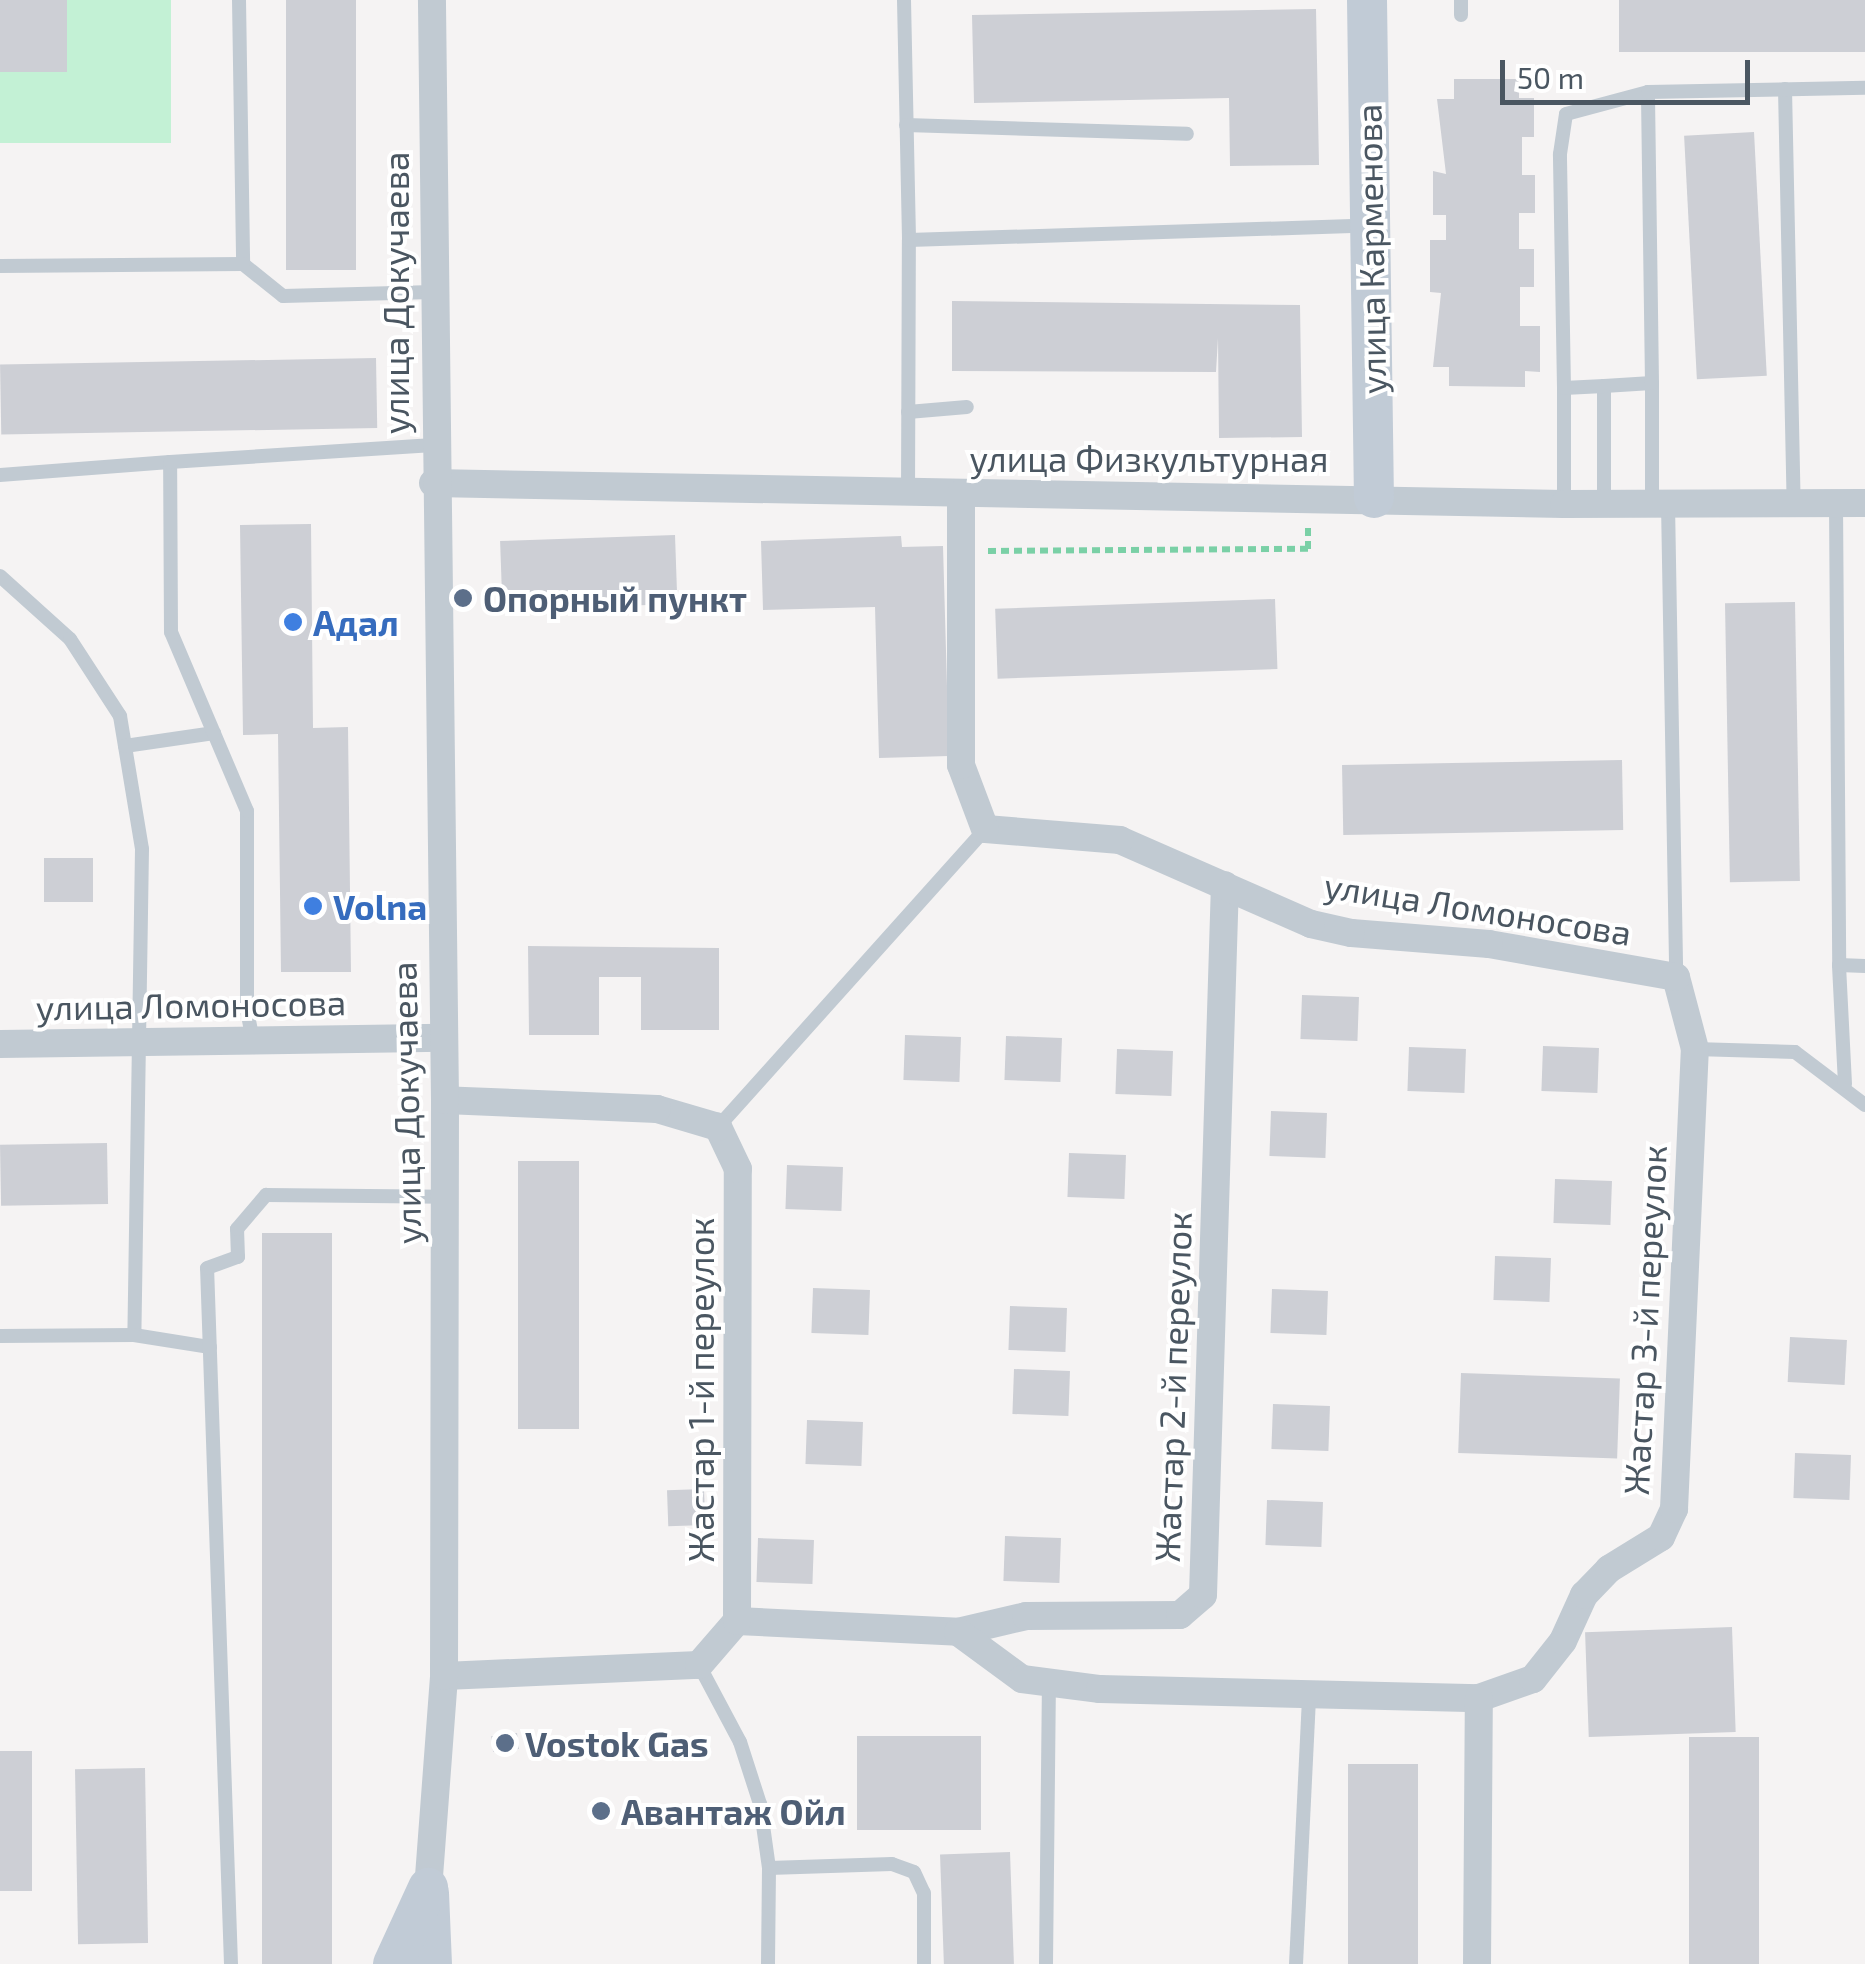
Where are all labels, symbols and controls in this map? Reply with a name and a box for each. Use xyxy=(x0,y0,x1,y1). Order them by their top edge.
scale bar xyxy=(1505,40,1755,102)
text: 50 m xyxy=(1517,59,1584,95)
street label: улица Карменова xyxy=(1346,103,1394,395)
street label: улица Докучаева xyxy=(374,152,416,434)
street label: улица Физкультурная xyxy=(970,437,1328,479)
place label: Опорный пункт xyxy=(483,577,747,619)
marker: Опорный пункт xyxy=(452,587,474,609)
place label: Адал xyxy=(313,601,399,643)
marker: Адал xyxy=(282,611,304,633)
street label: улица Ломоносова xyxy=(1321,863,1635,953)
place label: Volna xyxy=(333,885,427,927)
marker: Volna xyxy=(302,895,324,917)
street label: улица Докучаева xyxy=(382,961,428,1245)
street label: улица Ломоносова xyxy=(35,980,347,1028)
street label: Жастар 3-й переулок xyxy=(1614,1144,1674,1496)
street label: Жастар 2-й переулок xyxy=(1145,1211,1199,1563)
street label: Жастар 1-й переулок xyxy=(679,1217,721,1563)
place label: Vostok Gas xyxy=(525,1722,709,1764)
marker: Vostok Gas xyxy=(494,1732,516,1754)
place label: Авантаж Ойл xyxy=(621,1790,846,1832)
marker: Авантаж Ойл xyxy=(590,1800,612,1822)

